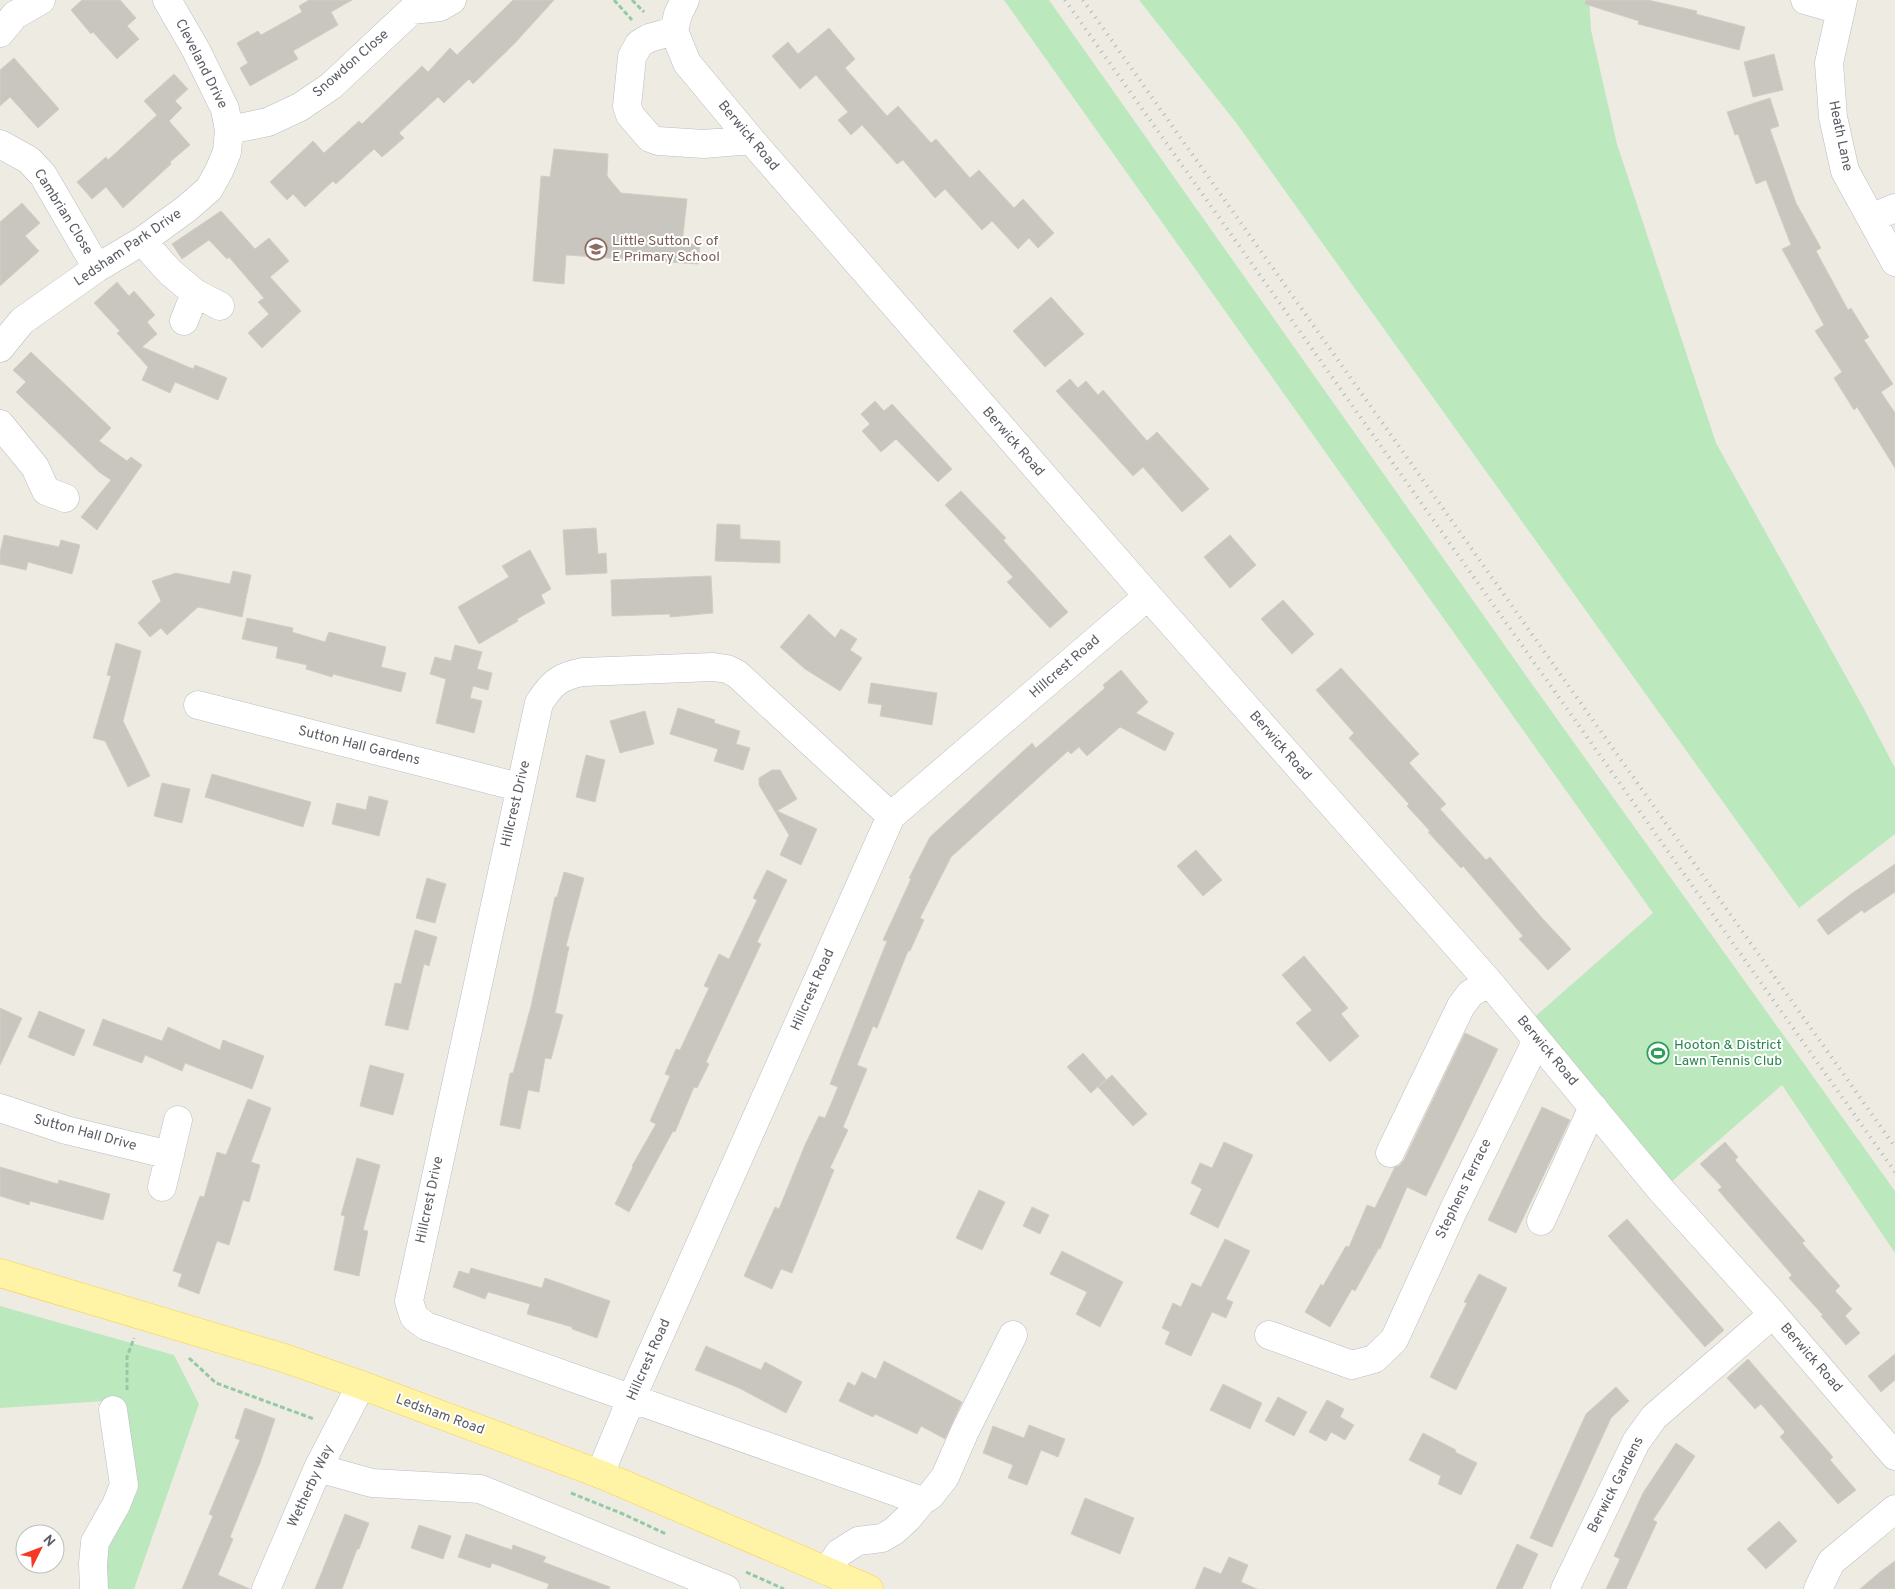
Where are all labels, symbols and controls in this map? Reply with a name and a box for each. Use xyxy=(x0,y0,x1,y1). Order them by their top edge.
street label: Cleveland Drive xyxy=(171,16,231,112)
street label: Snowdon Close xyxy=(310,26,392,102)
street label: Berwick Road xyxy=(714,98,782,174)
street label: Heath Lane xyxy=(1824,99,1856,173)
street label: Cambrian Close xyxy=(30,166,96,258)
street label: Ledsham Park Drive xyxy=(71,206,185,290)
place label: Little Sutton C of E Primary School xyxy=(612,233,720,266)
school or university icon: Little Sutton C of E Primary School xyxy=(584,237,608,261)
street label: Berwick Road xyxy=(978,404,1048,480)
street label: Hillcrest Road xyxy=(1026,632,1104,702)
street label: Berwick Road xyxy=(1245,708,1315,784)
street label: Sutton Hall Gardens xyxy=(296,723,422,769)
street label: Hillcrest Drive xyxy=(498,759,534,849)
street label: Hillcrest Road xyxy=(787,947,839,1033)
street label: Berwick Road xyxy=(1513,1013,1581,1089)
place label: Hooton & District Lawn Tennis Club xyxy=(1674,1037,1782,1070)
sports icon: Hooton & District Lawn Tennis Club xyxy=(1646,1041,1670,1065)
street label: Sutton Hall Drive xyxy=(32,1111,138,1155)
street label: Stephens Terrace xyxy=(1432,1136,1496,1242)
street label: Hillcrest Drive xyxy=(412,1155,448,1245)
street label: Hillcrest Road xyxy=(623,1317,675,1403)
street label: Berwick Road xyxy=(1776,1320,1846,1396)
street label: Ledsham Road xyxy=(393,1391,487,1439)
street label: Berwick Gardens xyxy=(1584,1434,1648,1536)
street label: Wetherby Way xyxy=(284,1442,338,1530)
north arrow xyxy=(15,1524,65,1574)
text: N xyxy=(39,1532,58,1551)

